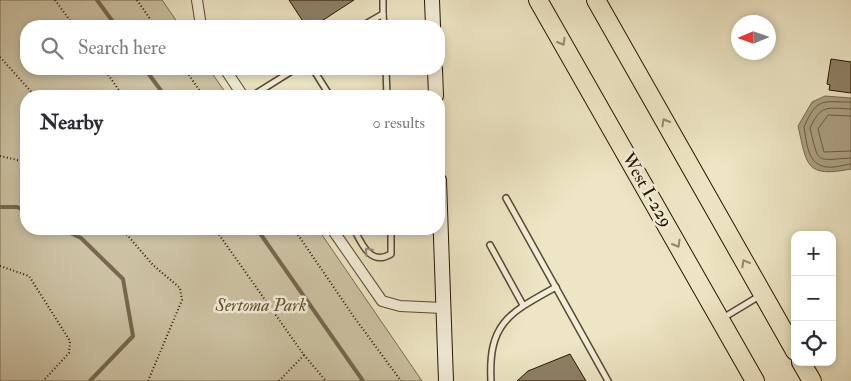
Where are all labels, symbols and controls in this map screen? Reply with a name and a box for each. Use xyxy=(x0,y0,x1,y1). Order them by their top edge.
north arrow xyxy=(731,15,776,60)
search box xyxy=(20,20,445,75)
icon: search xyxy=(38,34,66,62)
text: Search here xyxy=(78,36,166,60)
one-way arrow xyxy=(556,37,566,46)
text: Nearby xyxy=(40,109,103,136)
text: 0 results xyxy=(372,113,425,133)
one-way arrow xyxy=(661,118,671,127)
street label: West I-229 xyxy=(616,148,678,231)
map controls xyxy=(791,231,836,366)
button: + xyxy=(791,231,836,276)
one-way arrow xyxy=(671,239,681,248)
one-way arrow xyxy=(365,248,374,257)
one-way arrow xyxy=(741,259,751,268)
button: − xyxy=(791,276,836,321)
park label: Sertoma Park xyxy=(214,294,307,317)
button: locate xyxy=(791,321,836,366)

